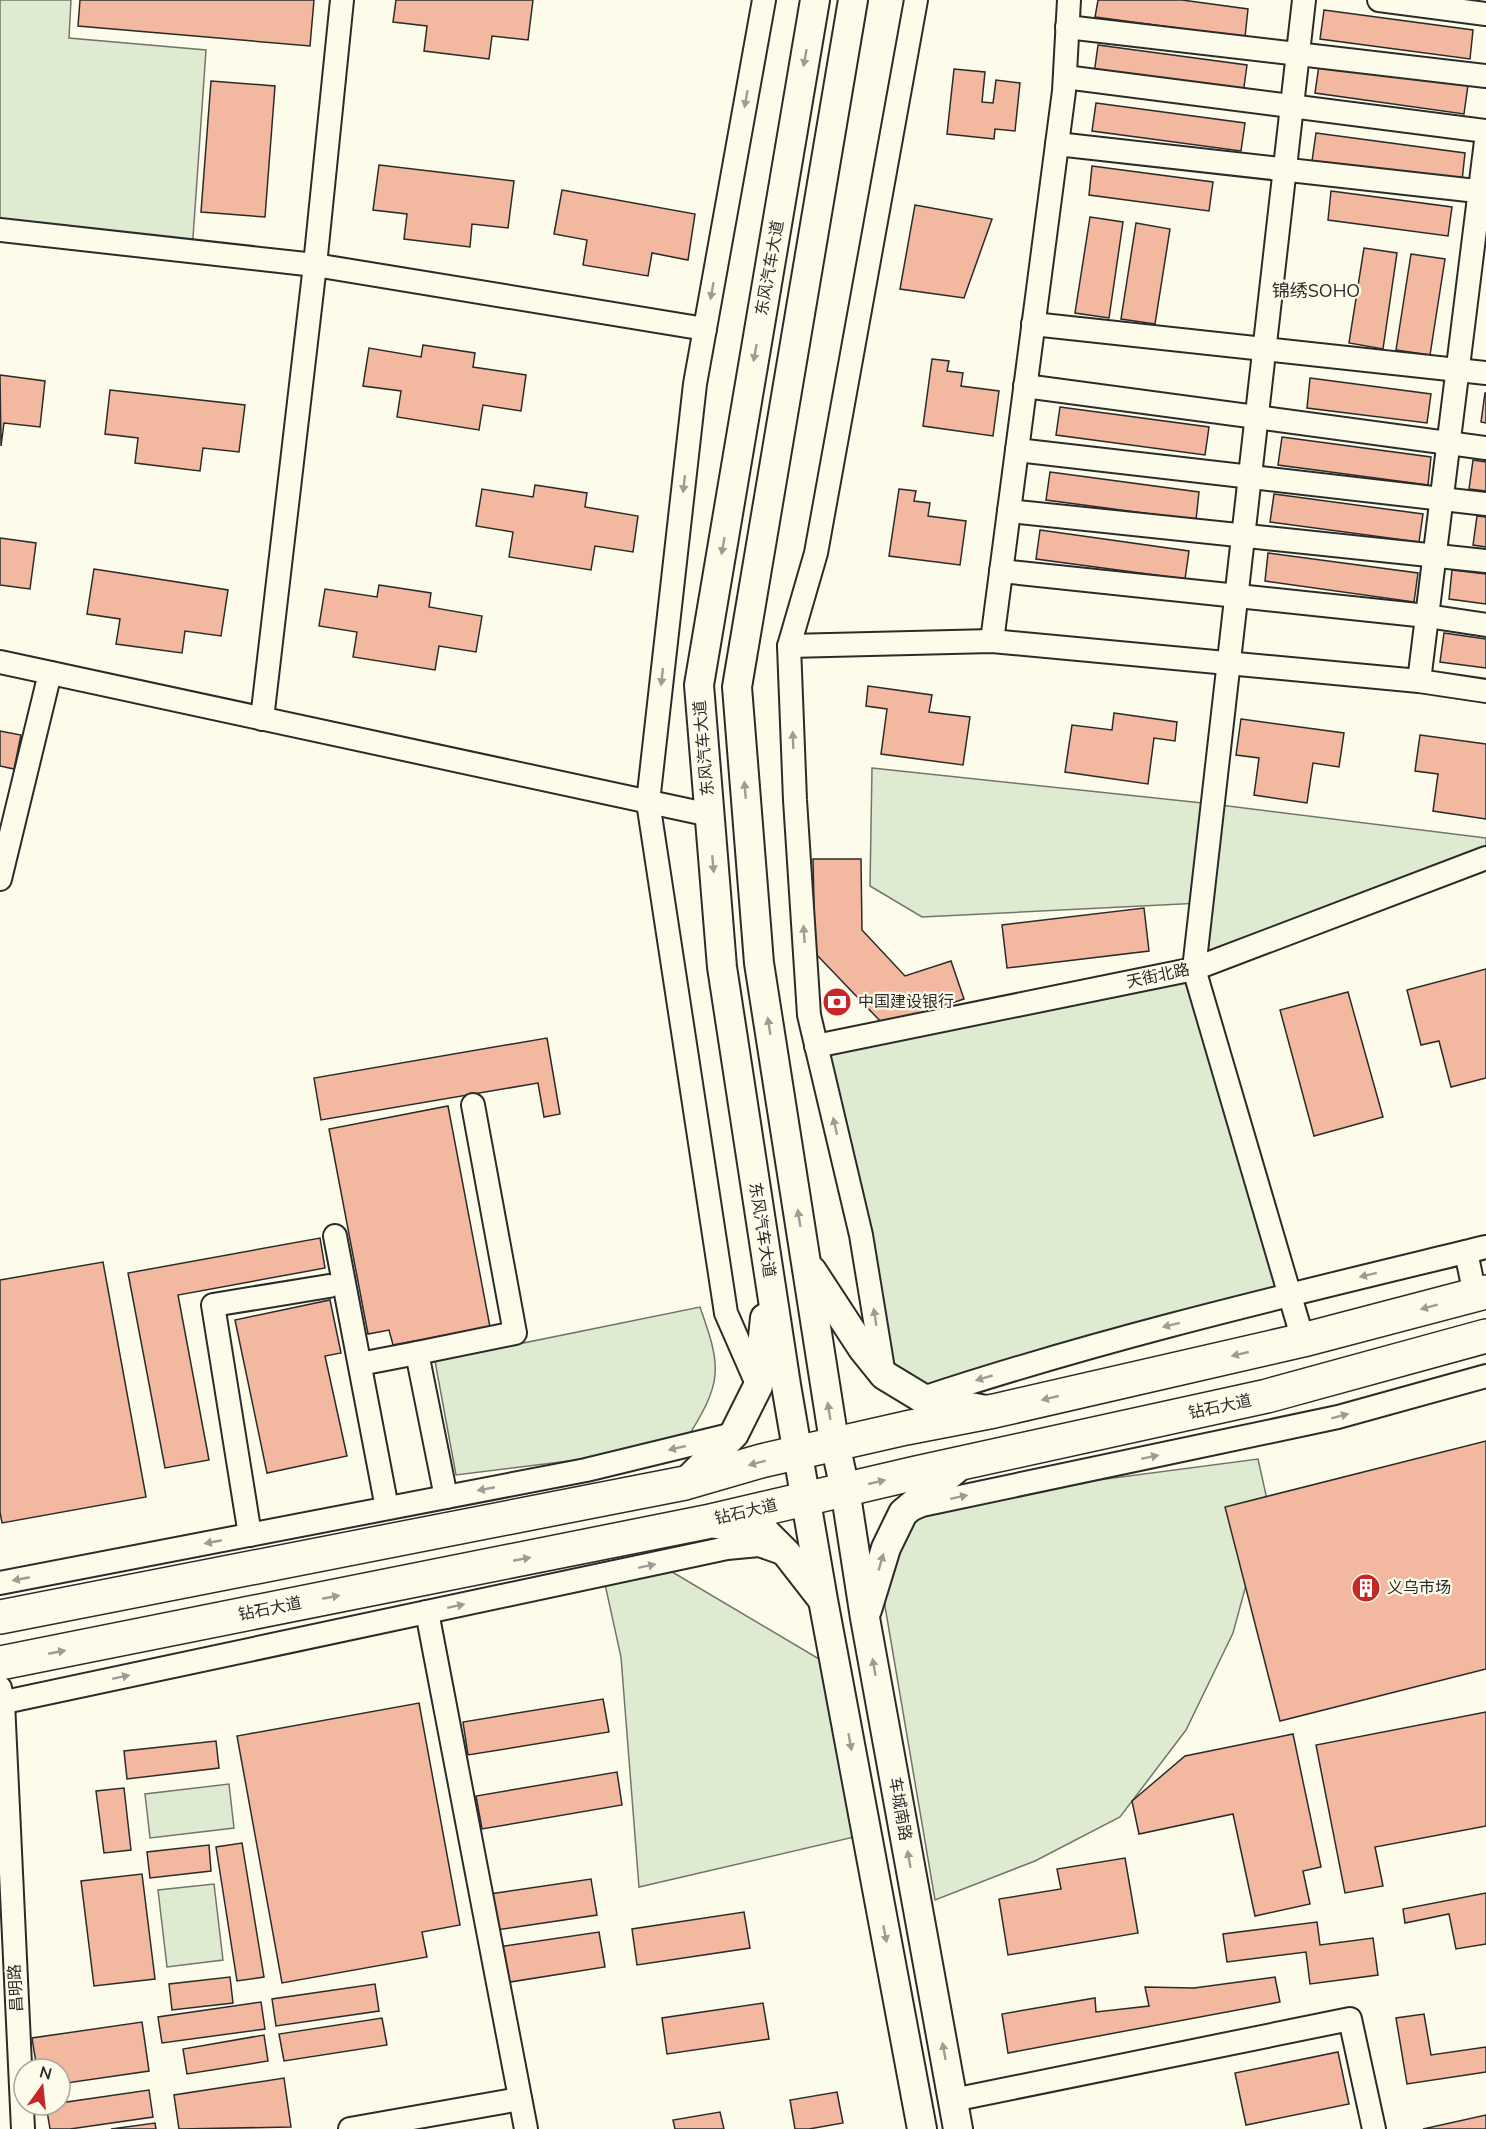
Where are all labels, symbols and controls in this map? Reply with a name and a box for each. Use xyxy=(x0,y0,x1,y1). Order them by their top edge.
one-way arrow xyxy=(800,48,809,67)
one-way arrow xyxy=(742,90,751,109)
street label: 东风汽车大道 xyxy=(751,219,789,317)
district label: 锦绣SOHO xyxy=(1272,279,1360,303)
one-way arrow xyxy=(707,281,716,300)
one-way arrow xyxy=(750,344,759,363)
one-way arrow xyxy=(679,474,688,493)
one-way arrow xyxy=(718,536,727,555)
one-way arrow xyxy=(657,668,667,687)
street label: 东风汽车大道 xyxy=(689,699,719,797)
one-way arrow xyxy=(788,730,797,749)
one-way arrow xyxy=(740,780,750,799)
one-way arrow xyxy=(709,855,718,874)
one-way arrow xyxy=(799,925,808,944)
street label: 天街北路 xyxy=(1124,959,1192,993)
bank icon: 中国建设银行 xyxy=(821,986,853,1018)
place label: 中国建设银行 xyxy=(858,991,954,1013)
one-way arrow xyxy=(764,1016,773,1035)
one-way arrow xyxy=(830,1117,840,1135)
street label: 东风汽车大道 xyxy=(744,1181,780,1279)
one-way arrow xyxy=(794,1209,803,1228)
one-way arrow xyxy=(1359,1271,1377,1281)
one-way arrow xyxy=(1420,1302,1439,1312)
one-way arrow xyxy=(870,1307,879,1326)
one-way arrow xyxy=(1162,1320,1180,1330)
one-way arrow xyxy=(1231,1350,1250,1360)
one-way arrow xyxy=(975,1374,993,1383)
street label: 钻石大道 xyxy=(1186,1390,1254,1424)
one-way arrow xyxy=(1041,1394,1060,1403)
one-way arrow xyxy=(824,1401,833,1420)
one-way arrow xyxy=(1331,1411,1350,1421)
one-way arrow xyxy=(668,1444,686,1454)
one-way arrow xyxy=(1140,1452,1159,1461)
one-way arrow xyxy=(748,1458,767,1468)
one-way arrow xyxy=(868,1476,886,1486)
one-way arrow xyxy=(477,1485,496,1494)
one-way arrow xyxy=(950,1492,968,1502)
street label: 钻石大道 xyxy=(712,1494,780,1530)
one-way arrow xyxy=(203,1538,222,1547)
one-way arrow xyxy=(877,1553,886,1571)
one-way arrow xyxy=(513,1554,532,1563)
one-way arrow xyxy=(638,1560,656,1570)
building icon: 义乌市场 xyxy=(1350,1572,1382,1604)
one-way arrow xyxy=(11,1575,30,1584)
place label: 义乌市场 xyxy=(1387,1577,1451,1599)
street label: 钻石大道 xyxy=(236,1592,304,1626)
one-way arrow xyxy=(322,1592,341,1601)
one-way arrow xyxy=(447,1601,466,1610)
one-way arrow xyxy=(48,1647,67,1656)
one-way arrow xyxy=(869,1657,878,1676)
one-way arrow xyxy=(112,1672,131,1681)
one-way arrow xyxy=(845,1733,854,1752)
street label: 车城南路 xyxy=(884,1776,916,1842)
one-way arrow xyxy=(904,1849,913,1868)
one-way arrow xyxy=(881,1924,890,1943)
street label: 昌明路 xyxy=(4,1963,28,2013)
one-way arrow xyxy=(939,2041,948,2060)
north arrow xyxy=(12,2057,72,2117)
text: N xyxy=(37,2061,54,2086)

